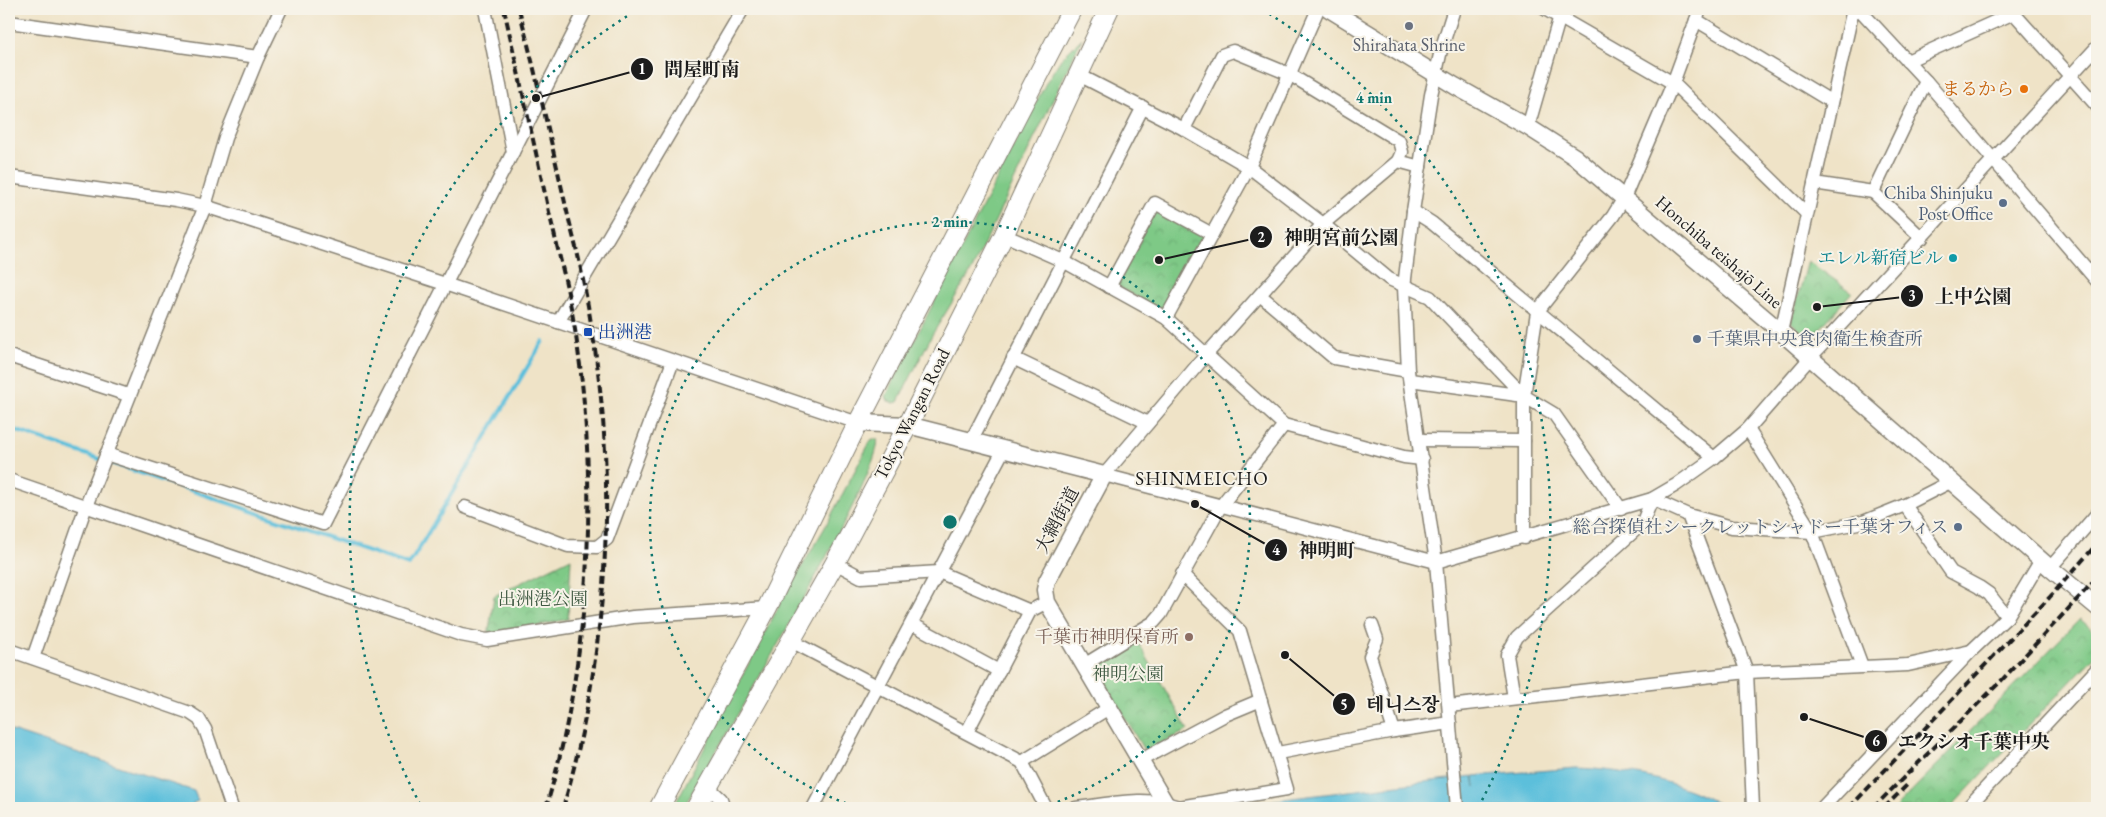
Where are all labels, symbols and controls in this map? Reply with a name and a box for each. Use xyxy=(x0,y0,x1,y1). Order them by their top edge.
marker: Shirahata Shrine xyxy=(1403,20,1415,32)
place label: Shirahata Shrine xyxy=(1353,33,1465,56)
callout: 問屋町南 xyxy=(629,52,750,86)
text: 問屋町南 xyxy=(664,57,740,82)
text: 1 xyxy=(638,59,646,78)
place label: まるから xyxy=(1942,77,2014,100)
marker: まるから xyxy=(2018,83,2030,95)
text: 4 min xyxy=(1356,88,1393,107)
place label: Chiba Shinjuku Post Office xyxy=(1884,181,1994,225)
street label: Honchiba teishajō Line xyxy=(1651,190,1788,313)
marker: Chiba Shinjuku Post Office xyxy=(1997,197,2009,209)
text: 2 min xyxy=(932,212,969,231)
callout: 神明宮前公園 xyxy=(1249,220,1408,254)
text: 神明宮前公園 xyxy=(1284,225,1398,250)
text: 2 xyxy=(1257,227,1265,246)
place label: エレル新宿ビル xyxy=(1817,246,1943,269)
marker: エレル新宿ビル xyxy=(1947,252,1959,264)
callout: 上中公園 xyxy=(1900,279,2021,313)
text: 上中公園 xyxy=(1935,284,2011,309)
text: 3 xyxy=(1908,286,1916,305)
place label: 出洲港 xyxy=(598,320,652,343)
marker: 出洲港 xyxy=(582,326,594,338)
place label: 千葉県中央食肉衛生検査所 xyxy=(1707,327,1923,350)
marker: 千葉県中央食肉衛生検査所 xyxy=(1691,333,1703,345)
street label: Tokyo Wangan Road xyxy=(869,343,955,483)
district label: SHINMEICHO xyxy=(1135,466,1269,491)
street label: 大網街道 xyxy=(1030,483,1084,557)
centre of rings xyxy=(941,513,959,531)
place label: 総合探偵社シークレットシャドー千葉オフィス xyxy=(1573,515,1948,538)
marker: 総合探偵社シークレットシャドー千葉オフィス xyxy=(1952,521,1964,533)
callout: 神明町 xyxy=(1264,533,1366,567)
text: 神明町 xyxy=(1298,538,1356,563)
text: 4 xyxy=(1272,540,1281,559)
park label: 出洲港公園 xyxy=(498,587,588,610)
place label: 千葉市神明保育所 xyxy=(1035,625,1179,648)
marker: 千葉市神明保育所 xyxy=(1183,631,1195,643)
park label: 神明公園 xyxy=(1092,662,1164,685)
callout: 테니스장 xyxy=(1331,687,1450,721)
text: 테니스장 xyxy=(1366,692,1440,717)
text: 5 xyxy=(1340,695,1348,714)
callout: エクシオ千葉中央 xyxy=(1863,724,2060,758)
text: エクシオ千葉中央 xyxy=(1898,729,2050,754)
text: 6 xyxy=(1872,731,1880,750)

